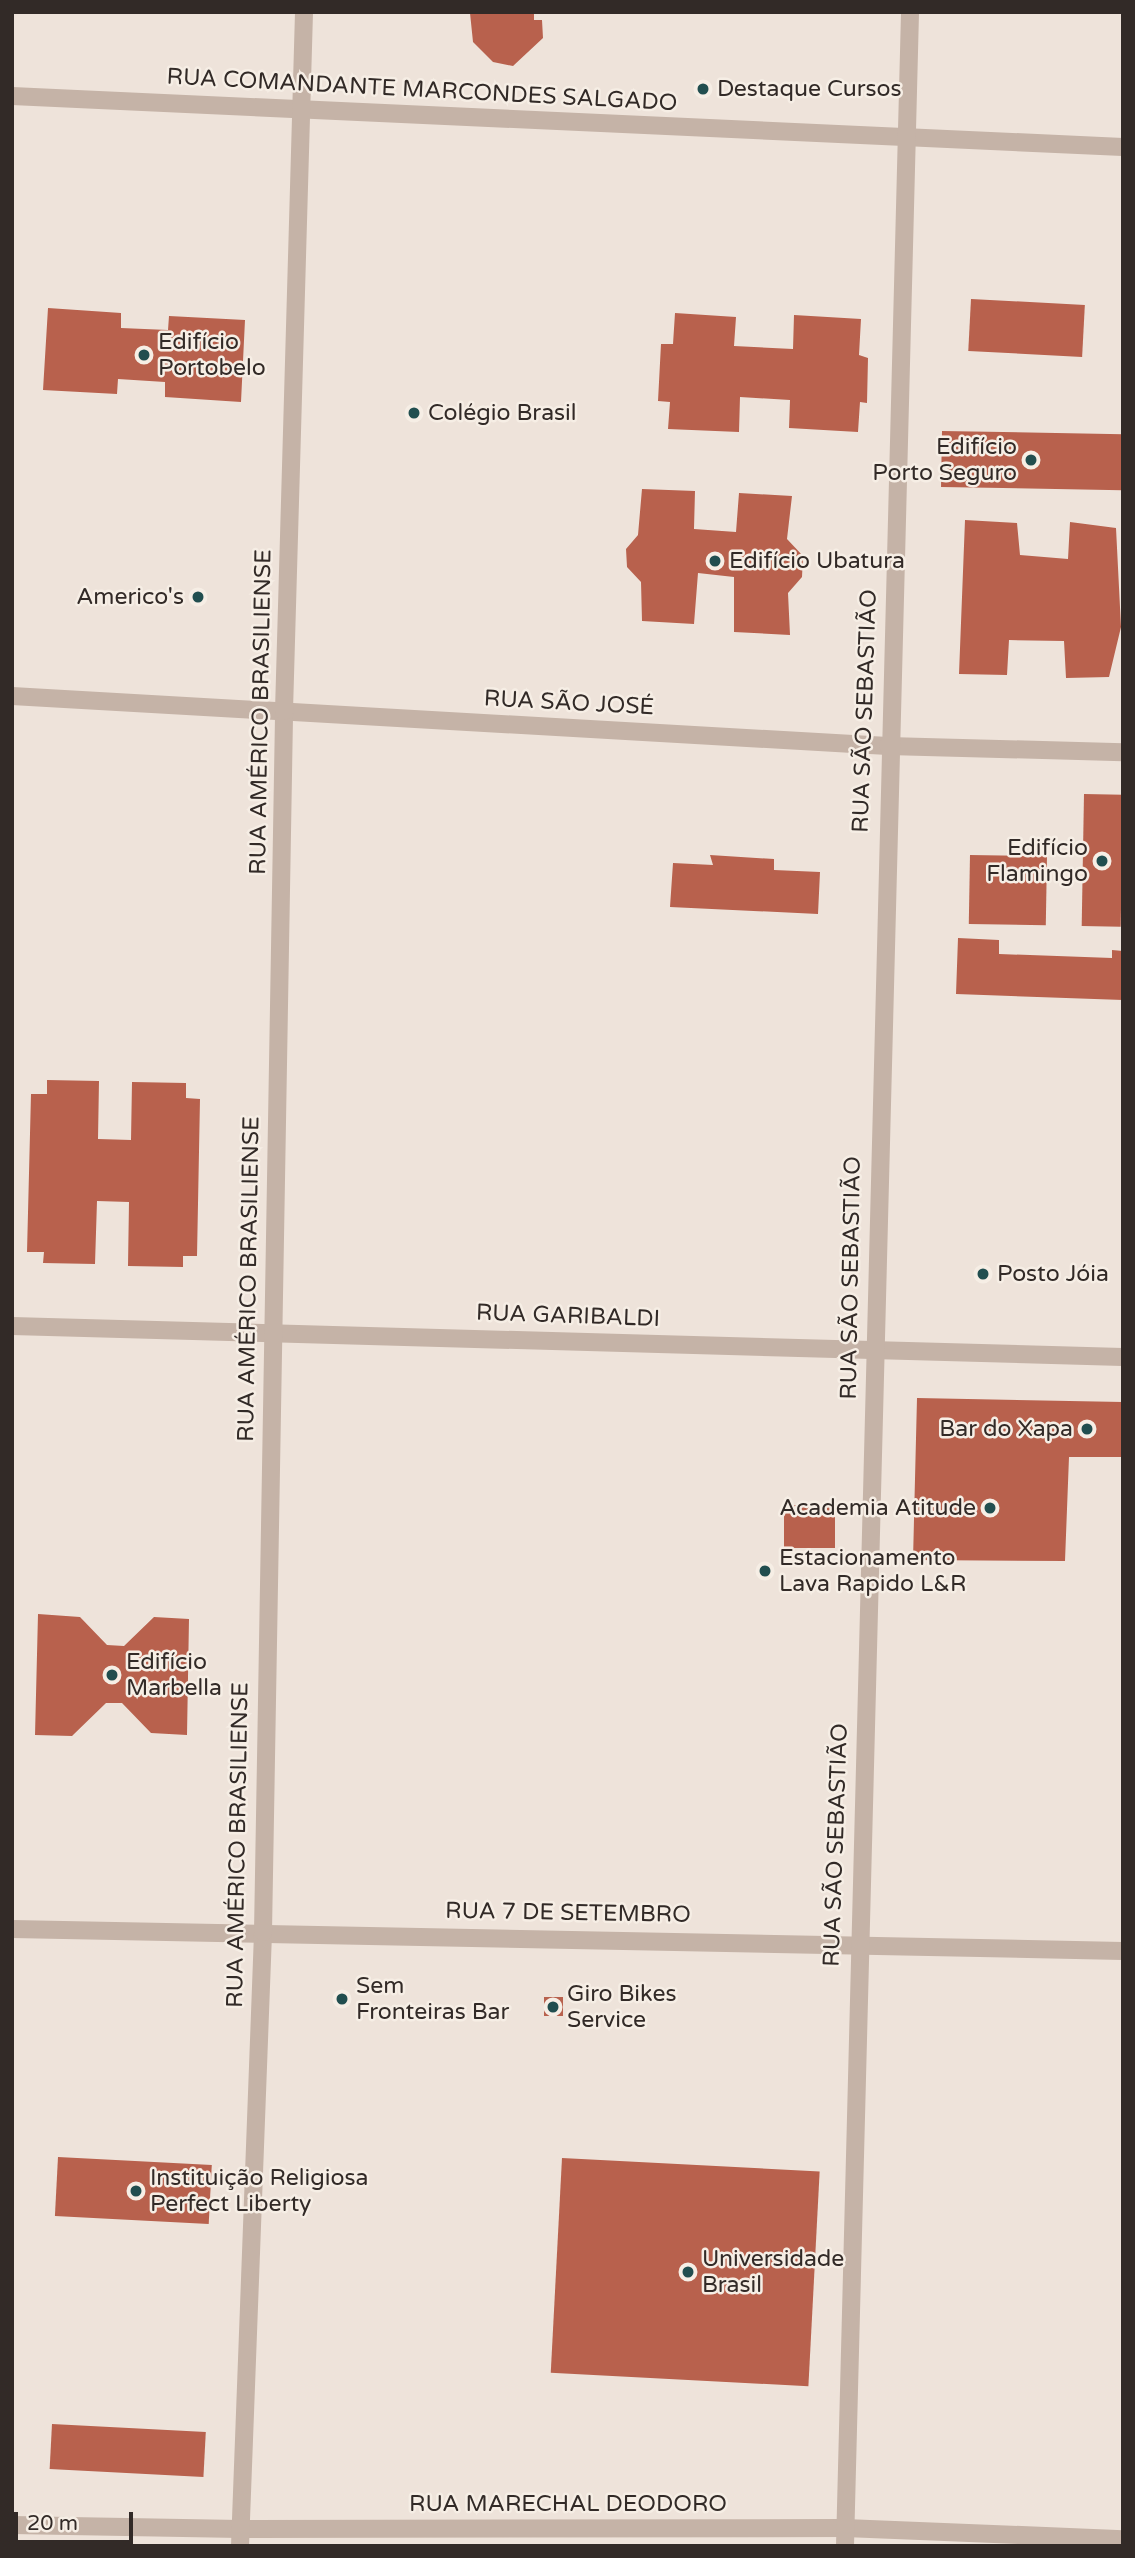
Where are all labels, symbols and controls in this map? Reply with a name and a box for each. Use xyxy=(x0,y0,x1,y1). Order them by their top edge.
street label: RUA COMANDANTE MARCONDES SALGADO xyxy=(166,63,678,117)
place label: Destaque Cursos xyxy=(717,75,902,103)
marker: Destaque Cursos xyxy=(695,81,711,97)
place label: Edifício Portobelo xyxy=(158,328,266,382)
marker: Edifício Portobelo xyxy=(136,347,152,363)
place label: Colégio Brasil xyxy=(428,399,577,427)
marker: Colégio Brasil xyxy=(406,405,422,421)
place label: Edifício Porto Seguro xyxy=(872,433,1017,487)
marker: Edifício Porto Seguro xyxy=(1023,452,1039,468)
place label: Edifício Ubatura xyxy=(729,547,905,575)
street label: RUA AMÉRICO BRASILIENSE xyxy=(244,549,278,875)
marker: Edifício Ubatura xyxy=(707,553,723,569)
place label: Americo's xyxy=(76,583,184,611)
marker: Americo's xyxy=(190,589,206,605)
street label: RUA SÃO SEBASTIÃO xyxy=(847,589,883,833)
street label: RUA SÃO JOSÉ xyxy=(483,685,655,721)
place label: Edifício Flamingo xyxy=(986,834,1088,888)
marker: Edifício Flamingo xyxy=(1094,853,1110,869)
street label: RUA AMÉRICO BRASILIENSE xyxy=(232,1116,266,1442)
street label: RUA SÃO SEBASTIÃO xyxy=(835,1156,867,1400)
place label: Posto Jóia xyxy=(997,1260,1109,1288)
marker: Posto Jóia xyxy=(975,1266,991,1282)
street label: RUA GARIBALDI xyxy=(475,1299,661,1333)
place label: Bar do Xapa xyxy=(939,1415,1073,1443)
marker: Bar do Xapa xyxy=(1079,1421,1095,1437)
place label: Academia Atitude xyxy=(779,1494,976,1522)
marker: Academia Atitude xyxy=(982,1500,998,1516)
place label: Estacionamento Lava Rapido L&R xyxy=(779,1544,966,1598)
marker: Estacionamento Lava Rapido L&R xyxy=(757,1563,773,1579)
place label: Edifício Marbella xyxy=(126,1648,222,1702)
marker: Edifício Marbella xyxy=(104,1667,120,1683)
street label: RUA AMÉRICO BRASILIENSE xyxy=(221,1682,255,2008)
street label: RUA SÃO SEBASTIÃO xyxy=(818,1723,854,1967)
street label: RUA 7 DE SETEMBRO xyxy=(445,1897,691,1929)
place label: Sem Fronteiras Bar xyxy=(356,1972,509,2026)
place label: Giro Bikes Service xyxy=(567,1980,676,2034)
marker: Sem Fronteiras Bar xyxy=(334,1991,350,2007)
marker: Giro Bikes Service xyxy=(545,1999,561,2015)
place label: Instituição Religiosa Perfect Liberty xyxy=(150,2164,368,2218)
marker: Instituição Religiosa Perfect Liberty xyxy=(128,2183,144,2199)
place label: Universidade Brasil xyxy=(702,2245,844,2299)
marker: Universidade Brasil xyxy=(680,2264,696,2280)
street label: RUA MARECHAL DEODORO xyxy=(409,2490,727,2518)
scale bar xyxy=(18,2498,136,2542)
text: 20 m xyxy=(27,2511,78,2536)

